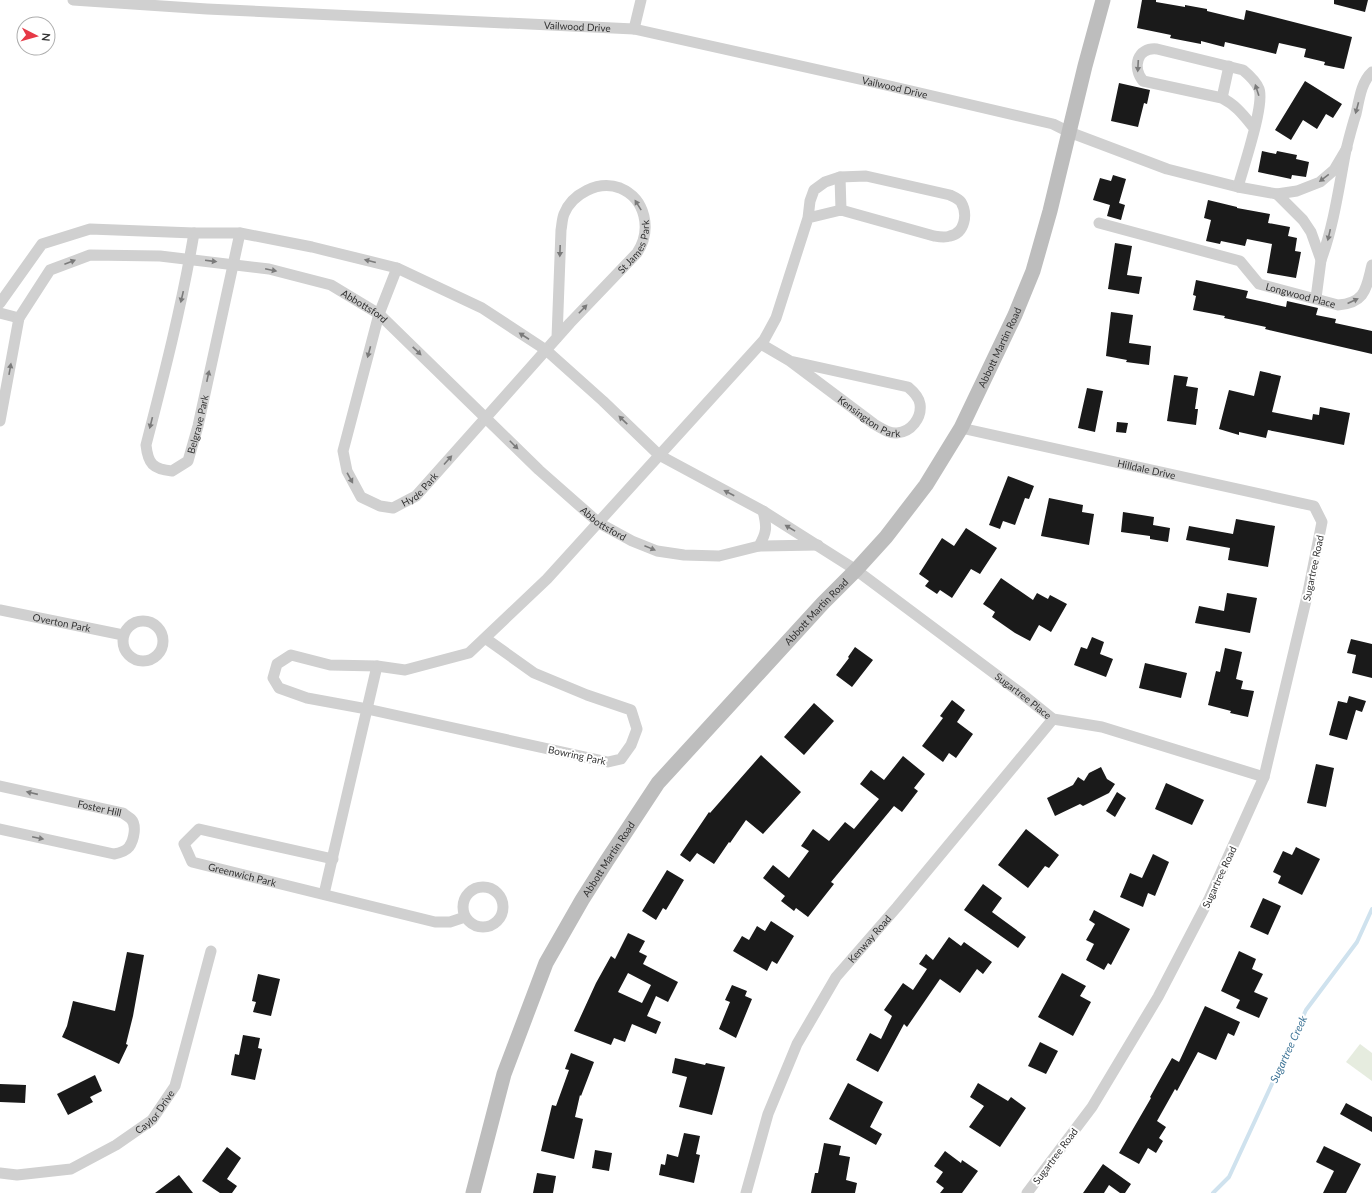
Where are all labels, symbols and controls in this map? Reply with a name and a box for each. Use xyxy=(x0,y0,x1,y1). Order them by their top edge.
north arrow xyxy=(16,16,56,56)
street label: Vailwood Drive xyxy=(544,19,611,34)
text: N xyxy=(40,32,53,42)
one-way arrow xyxy=(1135,60,1142,72)
street label: Vailwood Drive xyxy=(861,74,929,101)
one-way arrow xyxy=(1254,83,1260,95)
one-way arrow xyxy=(1354,102,1360,114)
one-way arrow xyxy=(1318,174,1329,183)
one-way arrow xyxy=(634,199,642,210)
street label: St James Park xyxy=(615,219,651,276)
one-way arrow xyxy=(1325,228,1331,241)
one-way arrow xyxy=(557,245,564,257)
one-way arrow xyxy=(205,258,217,264)
one-way arrow xyxy=(364,258,376,264)
one-way arrow xyxy=(64,259,76,265)
one-way arrow xyxy=(265,267,277,273)
street label: Longwood Place xyxy=(1264,280,1337,310)
street label: Abbottsford xyxy=(339,287,390,325)
one-way arrow xyxy=(178,290,184,303)
one-way arrow xyxy=(1347,298,1359,305)
one-way arrow xyxy=(578,304,588,314)
street label: Abbott Martin Road xyxy=(975,306,1023,389)
one-way arrow xyxy=(518,332,530,339)
one-way arrow xyxy=(366,346,372,358)
one-way arrow xyxy=(412,346,422,356)
one-way arrow xyxy=(7,363,13,375)
one-way arrow xyxy=(206,370,212,382)
street label: Belgrave Park xyxy=(184,393,211,455)
street label: Kensington Park xyxy=(836,393,902,439)
one-way arrow xyxy=(618,415,628,425)
one-way arrow xyxy=(148,417,154,429)
one-way arrow xyxy=(509,440,519,450)
one-way arrow xyxy=(443,455,453,465)
street label: Hilldale Drive xyxy=(1116,457,1177,481)
street label: Hyde Park xyxy=(399,469,441,509)
one-way arrow xyxy=(347,472,354,484)
one-way arrow xyxy=(723,490,735,496)
street label: Abbottsford xyxy=(578,504,629,543)
one-way arrow xyxy=(785,525,796,532)
street label: Sugartree Road xyxy=(1300,534,1326,602)
one-way arrow xyxy=(644,546,656,552)
street label: Abbott Martin Road xyxy=(782,576,850,647)
street label: Overton Park xyxy=(32,611,93,634)
street label: Sugartree Place xyxy=(993,670,1054,721)
street label: Bowring Park xyxy=(547,743,608,767)
one-way arrow xyxy=(26,789,38,795)
street label: Foster Hill xyxy=(76,797,123,819)
street label: Abbott Martin Road xyxy=(580,819,637,899)
one-way arrow xyxy=(32,835,44,841)
street label: Sugartree Road xyxy=(1199,844,1239,910)
street label: Greenwich Park xyxy=(207,860,278,889)
street label: Kenway Road xyxy=(845,912,893,965)
water label: Sugartree Creek xyxy=(1267,1013,1310,1085)
street label: Caylor Drive xyxy=(132,1088,177,1136)
street label: Sugartree Road xyxy=(1030,1126,1080,1186)

